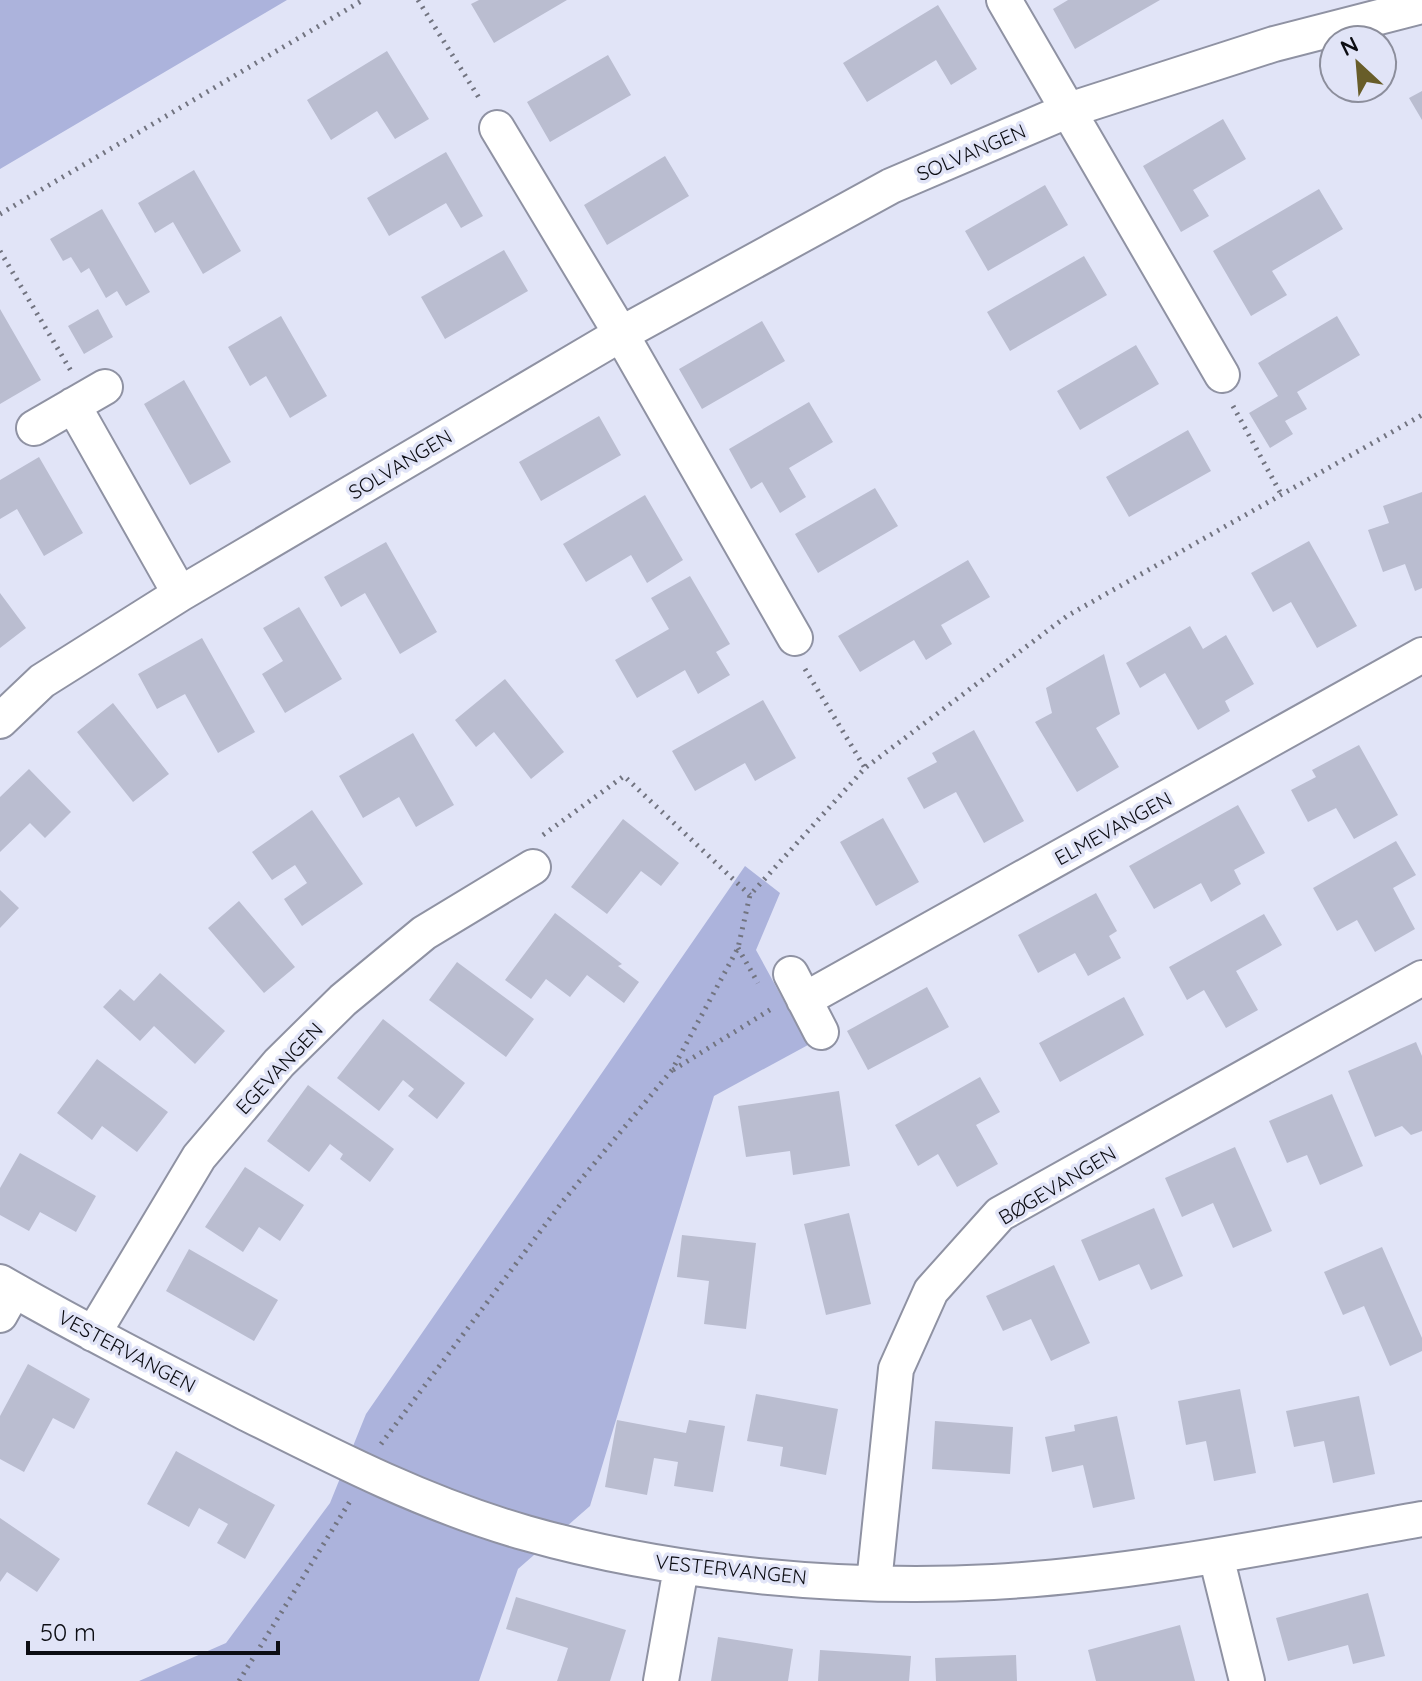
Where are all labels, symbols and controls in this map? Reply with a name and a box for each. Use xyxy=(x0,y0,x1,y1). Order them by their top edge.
north arrow xyxy=(1318,24,1398,104)
text: N xyxy=(1336,30,1363,62)
street label: SOLVANGEN xyxy=(913,118,1029,186)
street label: SOLVANGEN xyxy=(344,423,456,505)
street label: ELMEVANGEN xyxy=(1050,786,1176,870)
street label: EGEVANGEN xyxy=(230,1017,328,1119)
street label: BØGEVANGEN xyxy=(994,1140,1120,1230)
street label: VESTERVANGEN xyxy=(54,1304,200,1398)
street label: VESTERVANGEN xyxy=(654,1549,808,1589)
scale bar xyxy=(28,1605,278,1655)
text: 50 m xyxy=(40,1617,96,1647)

